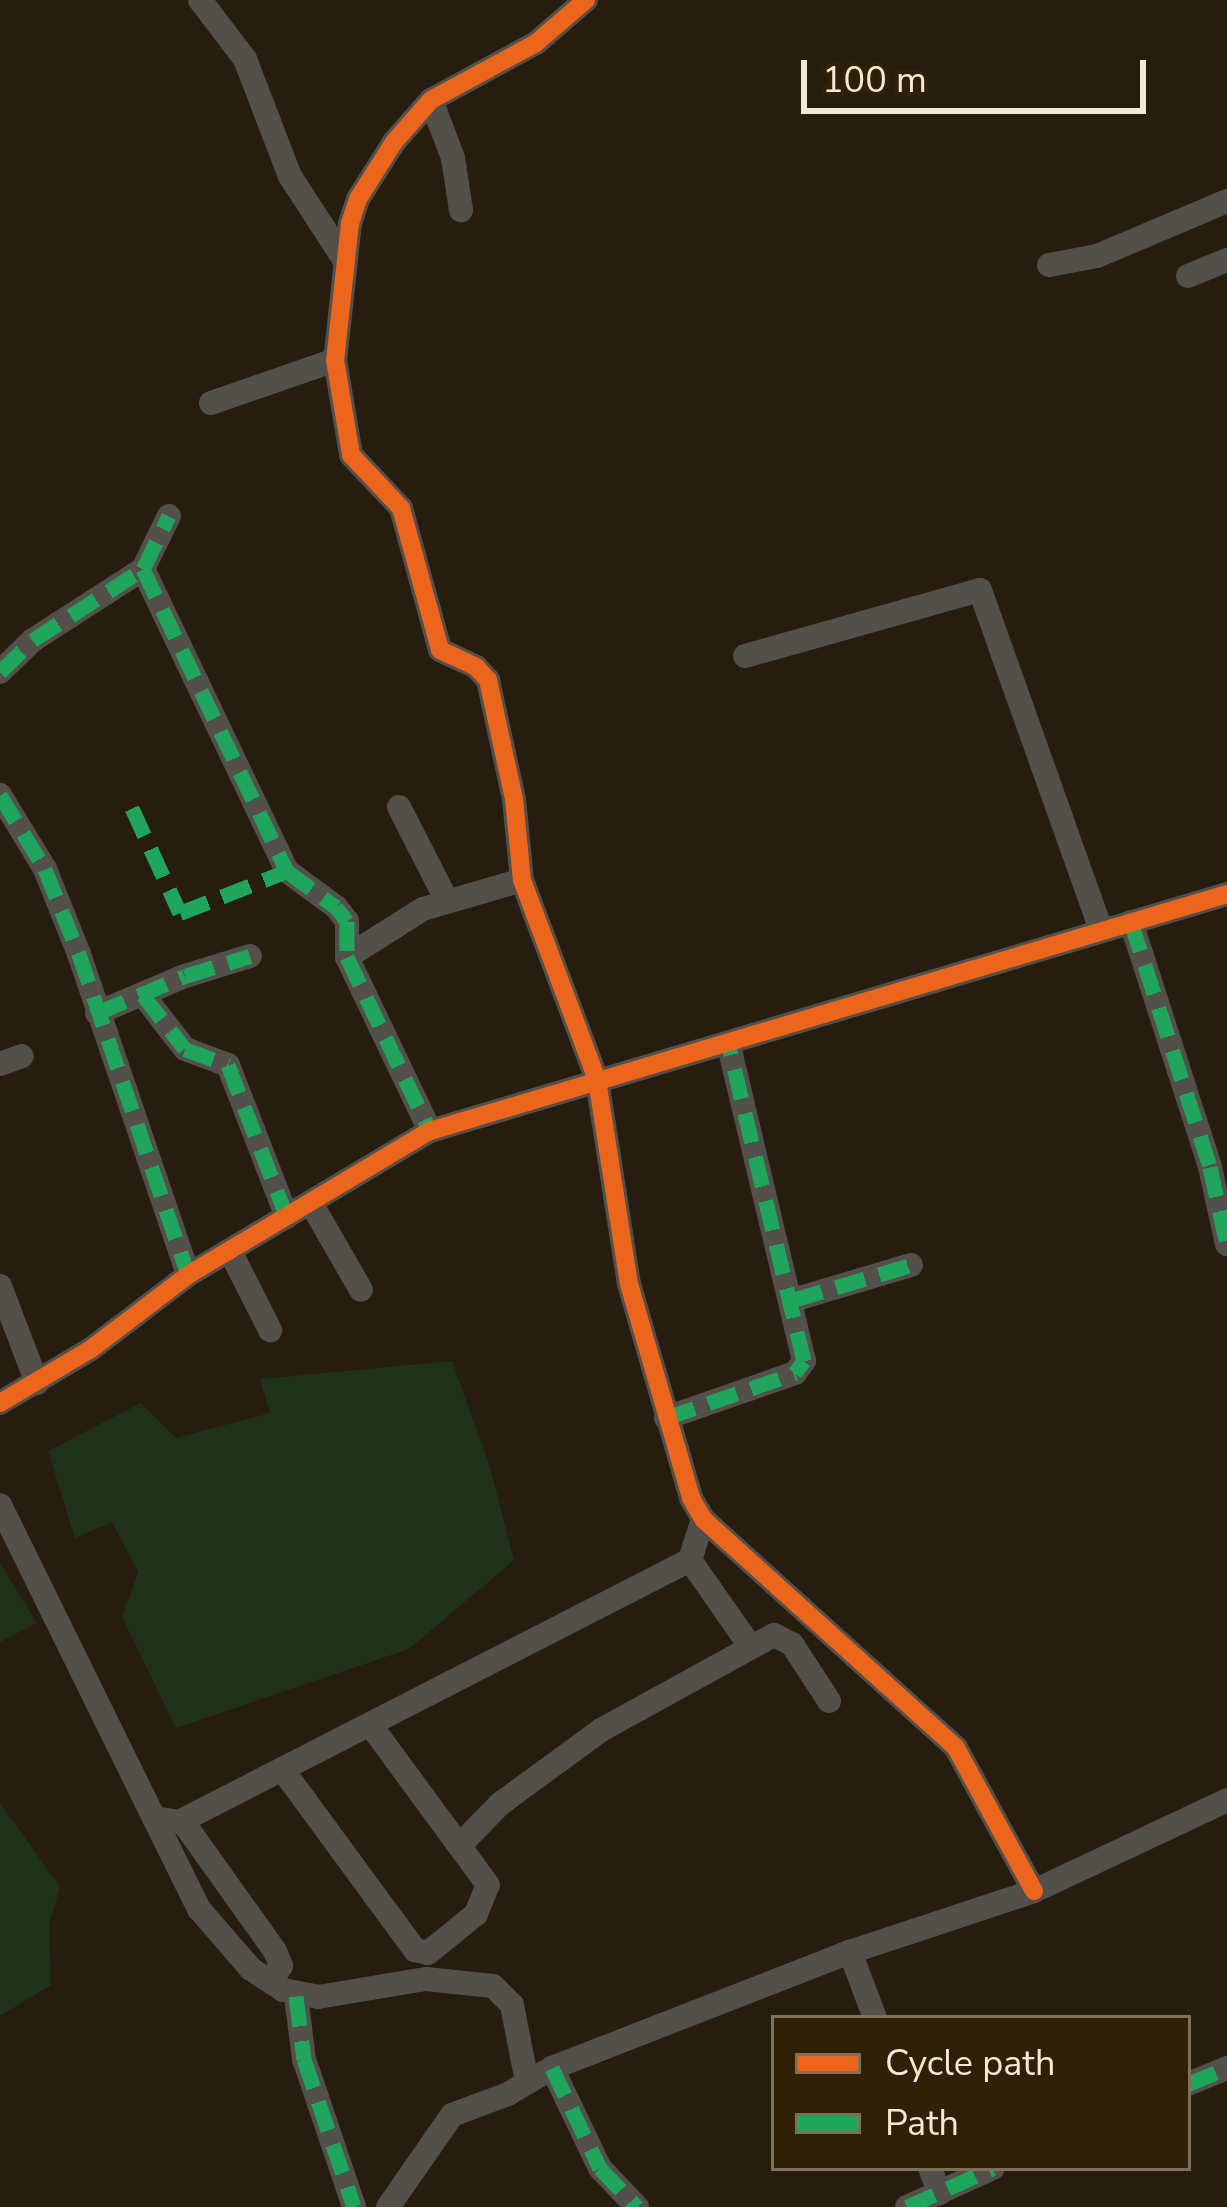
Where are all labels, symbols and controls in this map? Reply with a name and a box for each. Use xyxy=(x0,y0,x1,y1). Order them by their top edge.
scale bar xyxy=(807,36,1152,110)
text: 100 m xyxy=(822,56,927,105)
legend xyxy=(771,2015,1191,2171)
text: Cycle path xyxy=(885,2039,1055,2088)
text: Path xyxy=(885,2099,959,2148)

